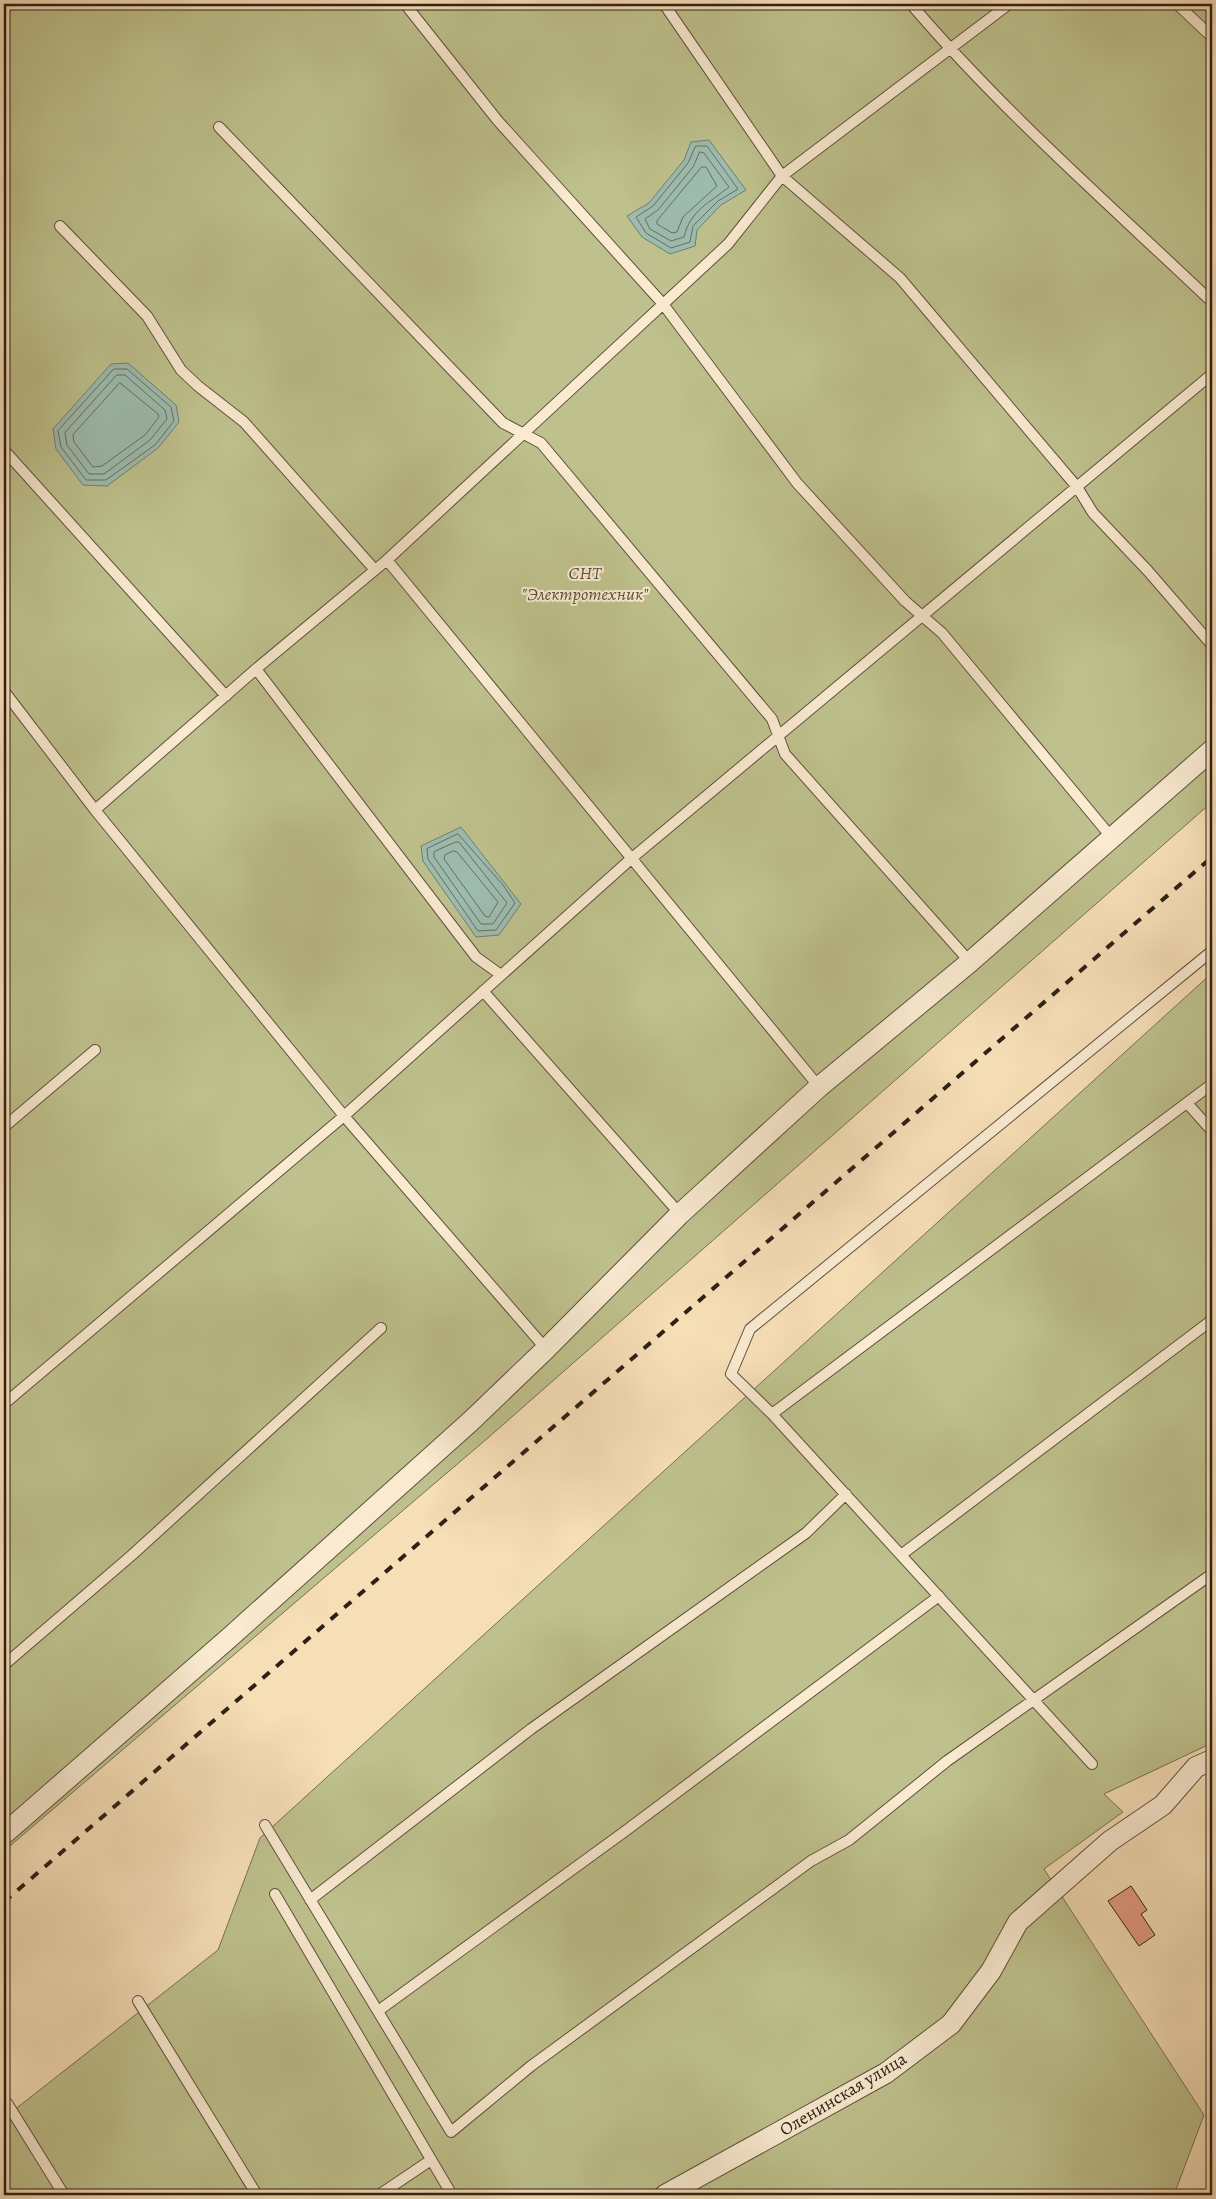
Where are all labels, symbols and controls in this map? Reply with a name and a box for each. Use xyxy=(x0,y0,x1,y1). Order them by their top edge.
park label: СНТ "Электротехник" xyxy=(522,561,649,606)
street label: Оленинская улица xyxy=(775,2046,912,2141)

